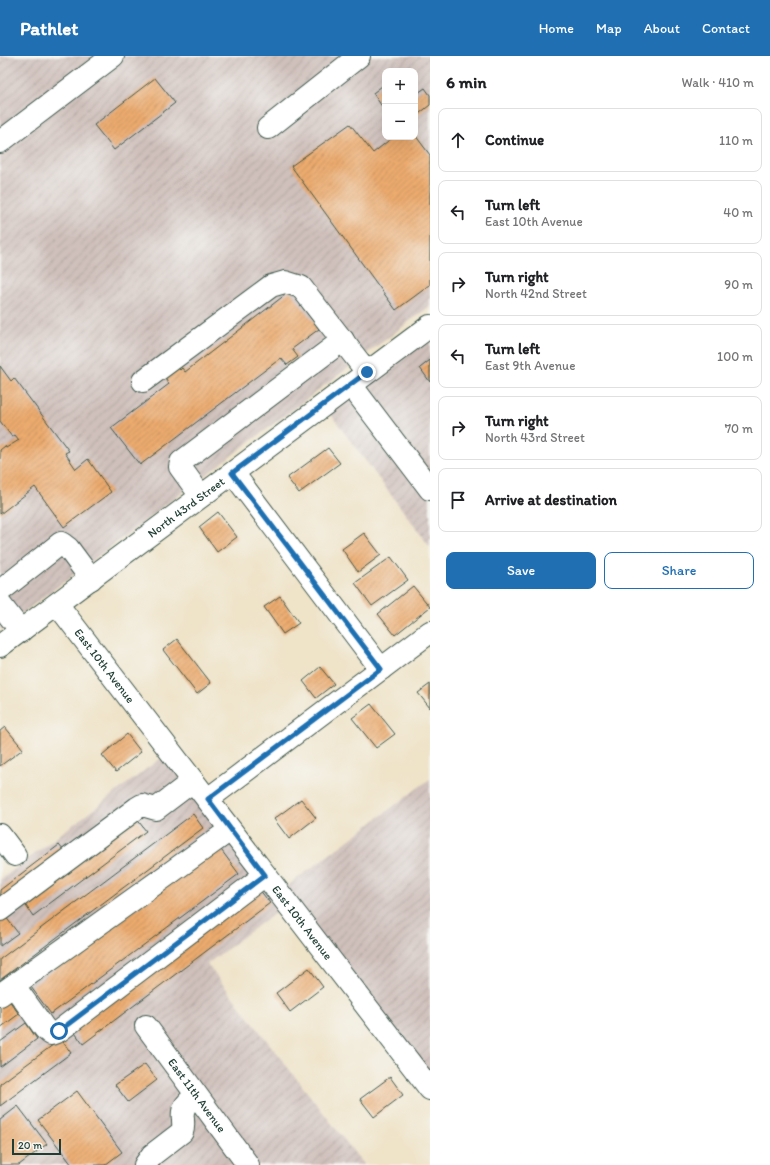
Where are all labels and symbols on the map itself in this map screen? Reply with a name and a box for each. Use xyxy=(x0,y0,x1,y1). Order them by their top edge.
route end xyxy=(358,363,376,381)
street label: North 43rd Street xyxy=(145,474,228,541)
street label: East 10th Avenue xyxy=(71,626,138,706)
street label: East 10th Avenue xyxy=(269,883,335,963)
route start xyxy=(50,1022,68,1040)
street label: East 11th Avenue xyxy=(165,1056,229,1135)
scale bar xyxy=(12,1137,61,1156)

